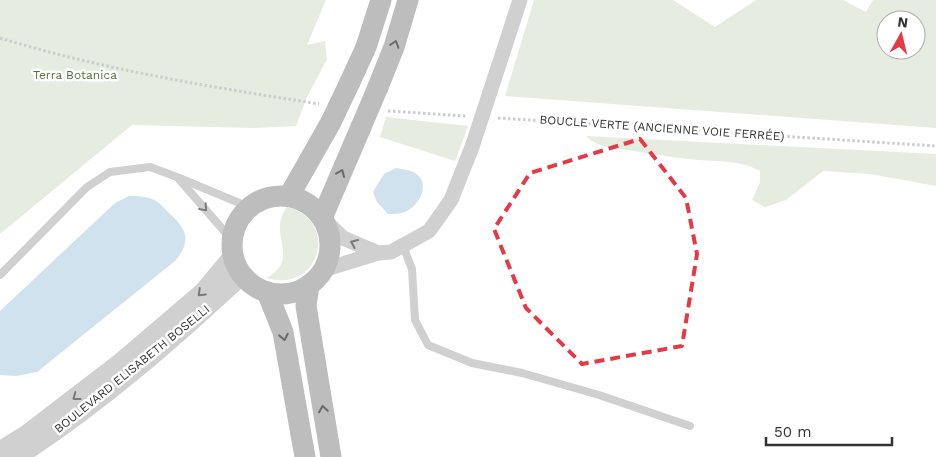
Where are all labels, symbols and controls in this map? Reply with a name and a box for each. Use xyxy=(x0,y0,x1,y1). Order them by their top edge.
north arrow xyxy=(876,10,926,60)
text: N xyxy=(897,13,909,31)
one-way arrow xyxy=(389,41,399,49)
park label: Terra Botanica xyxy=(33,68,117,82)
street label: BOUCLE VERTE (ANCIENNE VOIE FERRÉE) xyxy=(539,112,785,144)
one-way arrow xyxy=(336,170,346,178)
one-way arrow xyxy=(199,202,207,211)
one-way arrow xyxy=(350,238,359,249)
one-way arrow xyxy=(198,287,207,296)
street label: BOULEVARD ELISABETH BOSELLI xyxy=(52,302,212,436)
one-way arrow xyxy=(278,333,289,342)
one-way arrow xyxy=(73,391,82,399)
one-way arrow xyxy=(319,405,329,413)
scale bar xyxy=(766,414,892,446)
text: 50 m xyxy=(774,423,811,441)

